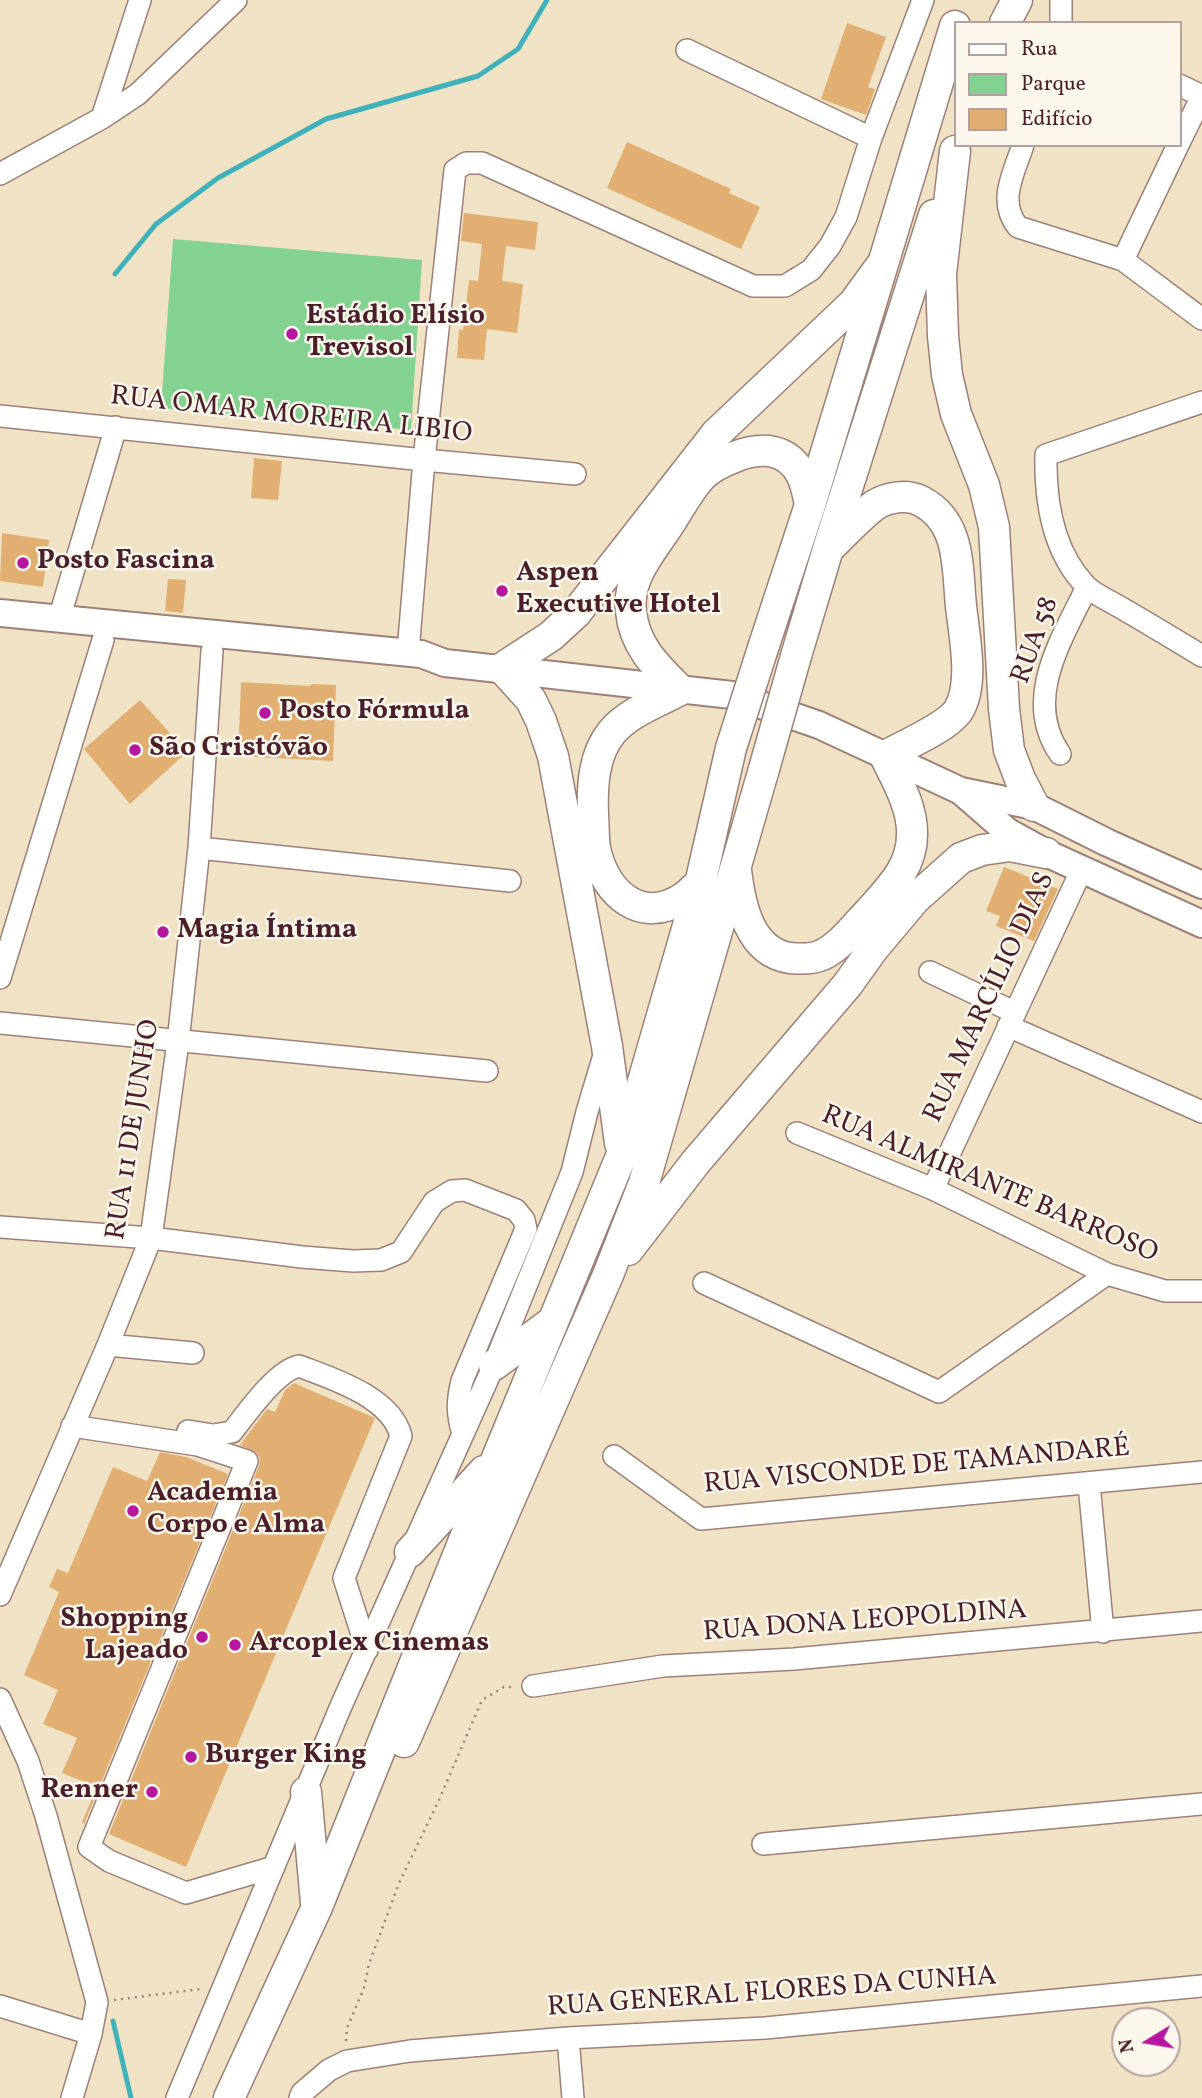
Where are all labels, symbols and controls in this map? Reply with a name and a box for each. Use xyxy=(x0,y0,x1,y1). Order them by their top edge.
legend xyxy=(954,21,1181,147)
text: Rua xyxy=(1021,35,1058,64)
text: Parque xyxy=(1021,70,1086,99)
text: Edifício xyxy=(1021,105,1093,134)
place label: Estádio Elísio Trevisol xyxy=(306,301,485,367)
marker: Estádio Elísio Trevisol xyxy=(284,326,300,342)
street label: RUA OMAR MOREIRA LIBIO xyxy=(108,381,474,453)
place label: Posto Fascina xyxy=(37,546,215,580)
marker: Posto Fascina xyxy=(15,555,31,571)
place label: Aspen Executive Hotel xyxy=(516,558,721,624)
marker: Aspen Executive Hotel xyxy=(494,583,510,599)
street label: RUA 58 xyxy=(1006,593,1068,689)
place label: Posto Fórmula xyxy=(279,696,470,730)
marker: Posto Fórmula xyxy=(257,705,273,721)
place label: São Cristóvão xyxy=(149,733,328,767)
marker: São Cristóvão xyxy=(127,742,143,758)
street label: RUA MARCÍLIO DIAS xyxy=(918,867,1064,1129)
place label: Magia Íntima xyxy=(177,915,357,949)
marker: Magia Íntima xyxy=(155,924,171,940)
street label: RUA 11 DE JUNHO xyxy=(101,1017,169,1243)
street label: RUA ALMIRANTE BARROSO xyxy=(816,1100,1162,1272)
street label: RUA VISCONDE DE TAMANDARÉ xyxy=(702,1433,1132,1503)
place label: Academia Corpo e Alma xyxy=(147,1478,325,1544)
marker: Academia Corpo e Alma xyxy=(125,1503,141,1519)
street label: RUA DONA LEOPOLDINA xyxy=(702,1595,1028,1651)
place label: Shopping Lajeado xyxy=(60,1604,188,1670)
place label: Arcoplex Cinemas xyxy=(249,1628,489,1662)
marker: Shopping Lajeado xyxy=(194,1629,210,1645)
marker: Arcoplex Cinemas xyxy=(227,1637,243,1653)
place label: Burger King xyxy=(205,1740,367,1774)
marker: Burger King xyxy=(183,1749,199,1765)
place label: Renner xyxy=(41,1775,138,1809)
marker: Renner xyxy=(144,1784,160,1800)
street label: RUA GENERAL FLORES DA CUNHA xyxy=(546,1962,998,2026)
north arrow xyxy=(1111,2007,1181,2077)
text: N xyxy=(1113,2036,1141,2055)

